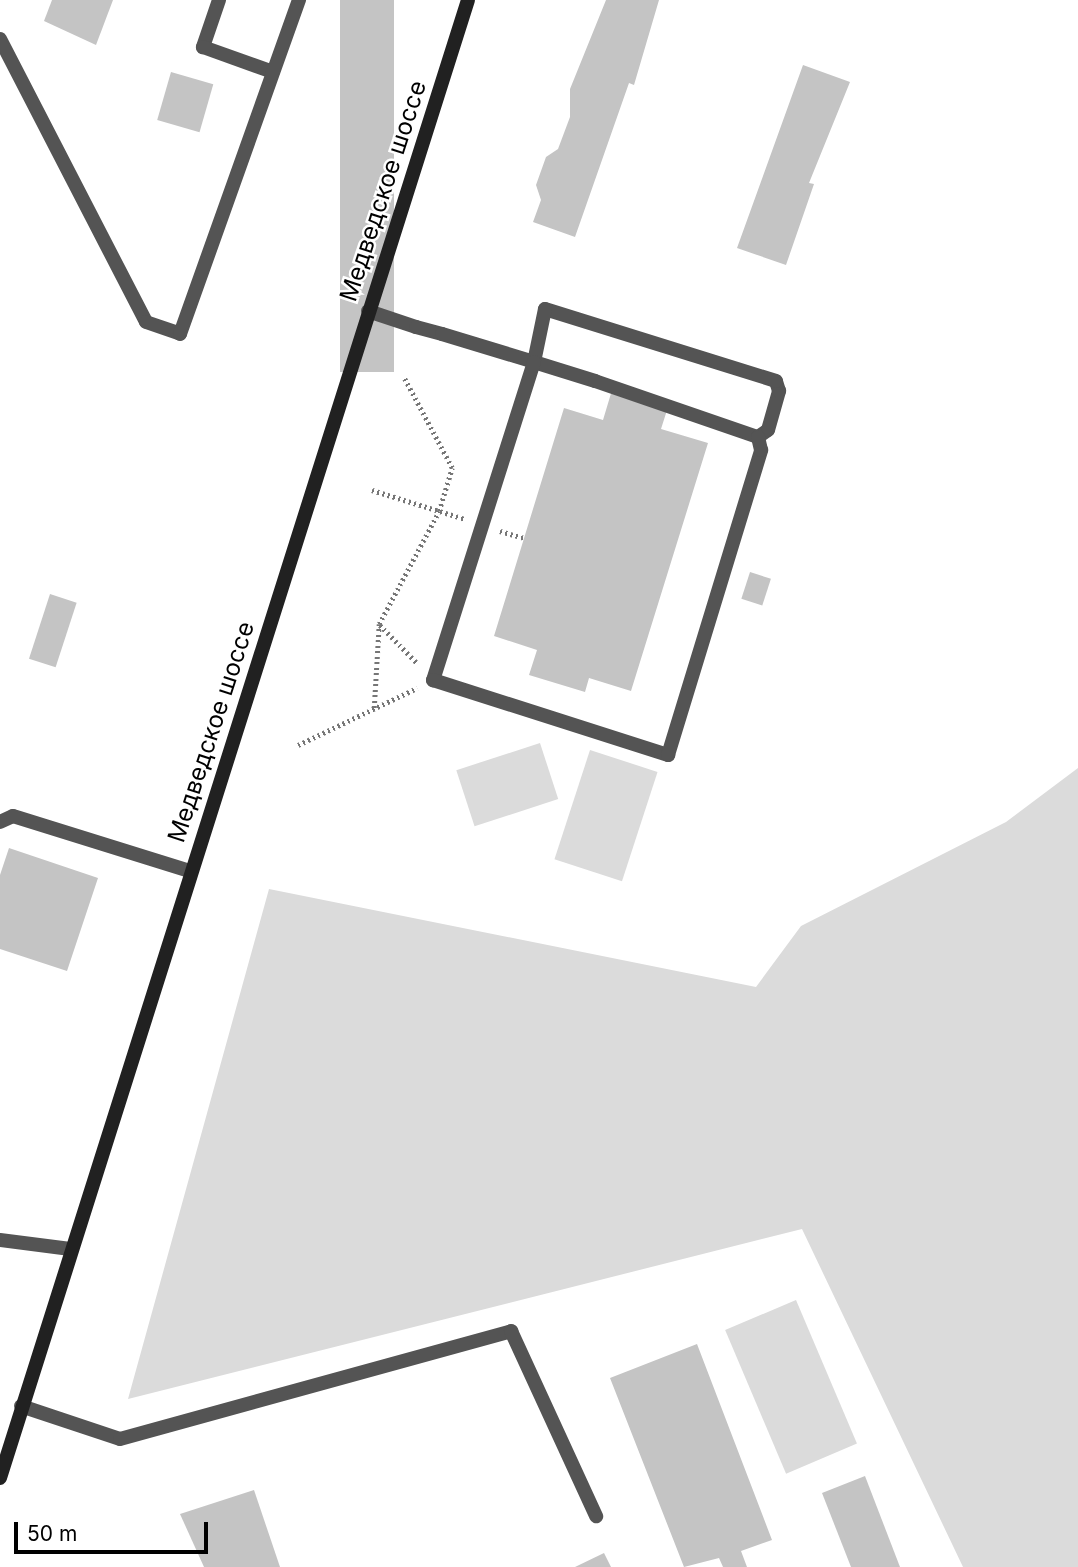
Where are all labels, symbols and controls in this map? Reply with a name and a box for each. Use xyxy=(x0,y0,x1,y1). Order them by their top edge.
street label: Медведское шоссе xyxy=(334,77,432,305)
street label: Медведское шоссе xyxy=(162,618,260,846)
scale bar xyxy=(18,1508,212,1552)
text: 50 m xyxy=(27,1521,77,1546)

